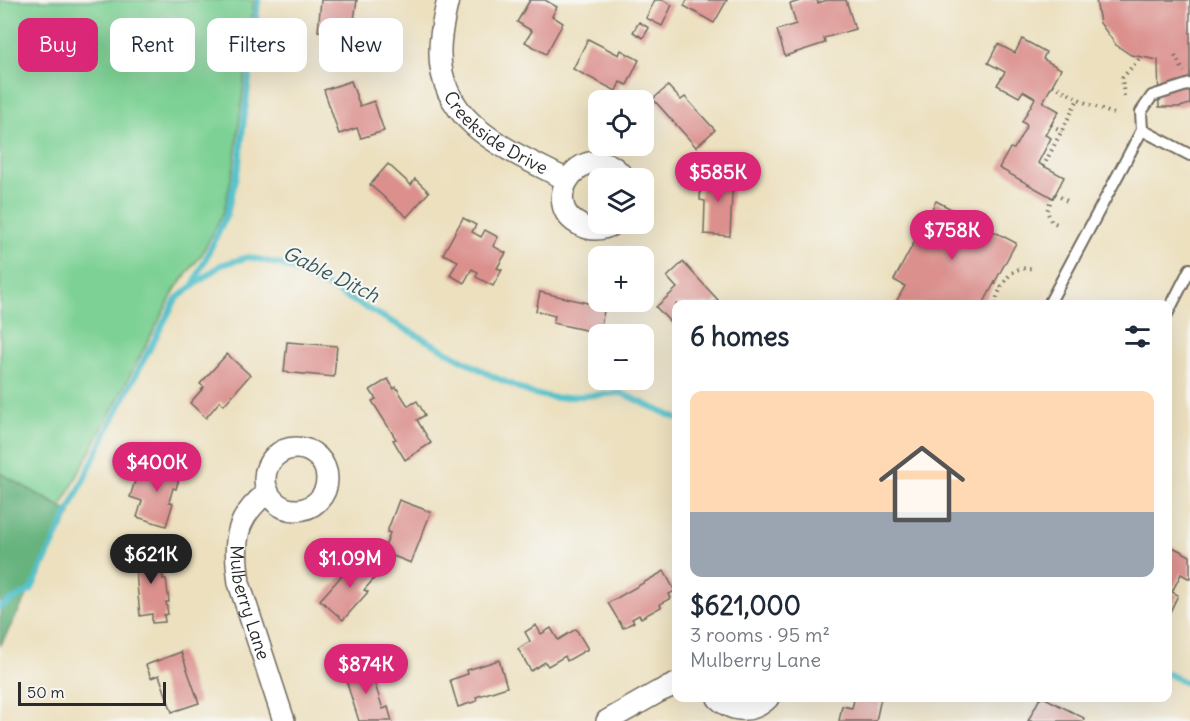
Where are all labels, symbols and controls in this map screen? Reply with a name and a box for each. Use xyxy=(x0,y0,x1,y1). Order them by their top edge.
chip: Buy xyxy=(18,18,98,72)
chip: Rent xyxy=(110,18,195,72)
chip: Filters xyxy=(207,18,307,72)
chip: New xyxy=(319,18,403,72)
street label: Creekside Drive xyxy=(439,87,552,179)
map controls xyxy=(588,90,654,390)
button: locate xyxy=(588,90,654,156)
pin: $585K xyxy=(676,152,760,203)
text: $585K xyxy=(689,159,747,184)
button: layers xyxy=(588,168,654,234)
pin: $758K xyxy=(910,210,994,261)
text: $758K xyxy=(924,217,980,242)
water label: Gable Ditch xyxy=(279,240,384,308)
button: + xyxy=(588,246,654,312)
text: 6 homes xyxy=(690,320,789,353)
icon: filters xyxy=(1121,320,1154,353)
button: − xyxy=(588,324,654,390)
icon: home xyxy=(868,430,976,538)
pin: $400K xyxy=(115,442,199,493)
text: $400K xyxy=(126,449,188,474)
pin: $621K xyxy=(109,534,193,585)
pin: $1.09M xyxy=(301,538,399,589)
text: $621K xyxy=(124,541,178,566)
street label: Mulberry Lane xyxy=(225,545,275,663)
text: $1.09M xyxy=(318,545,382,570)
text: $621,000 xyxy=(690,589,801,622)
text: 3 rooms · 95 m² xyxy=(690,622,830,647)
pin: $874K xyxy=(324,644,408,695)
text: Mulberry Lane xyxy=(690,647,821,672)
text: $874K xyxy=(338,651,394,676)
scale bar xyxy=(18,679,166,706)
text: 50 m xyxy=(27,682,65,702)

